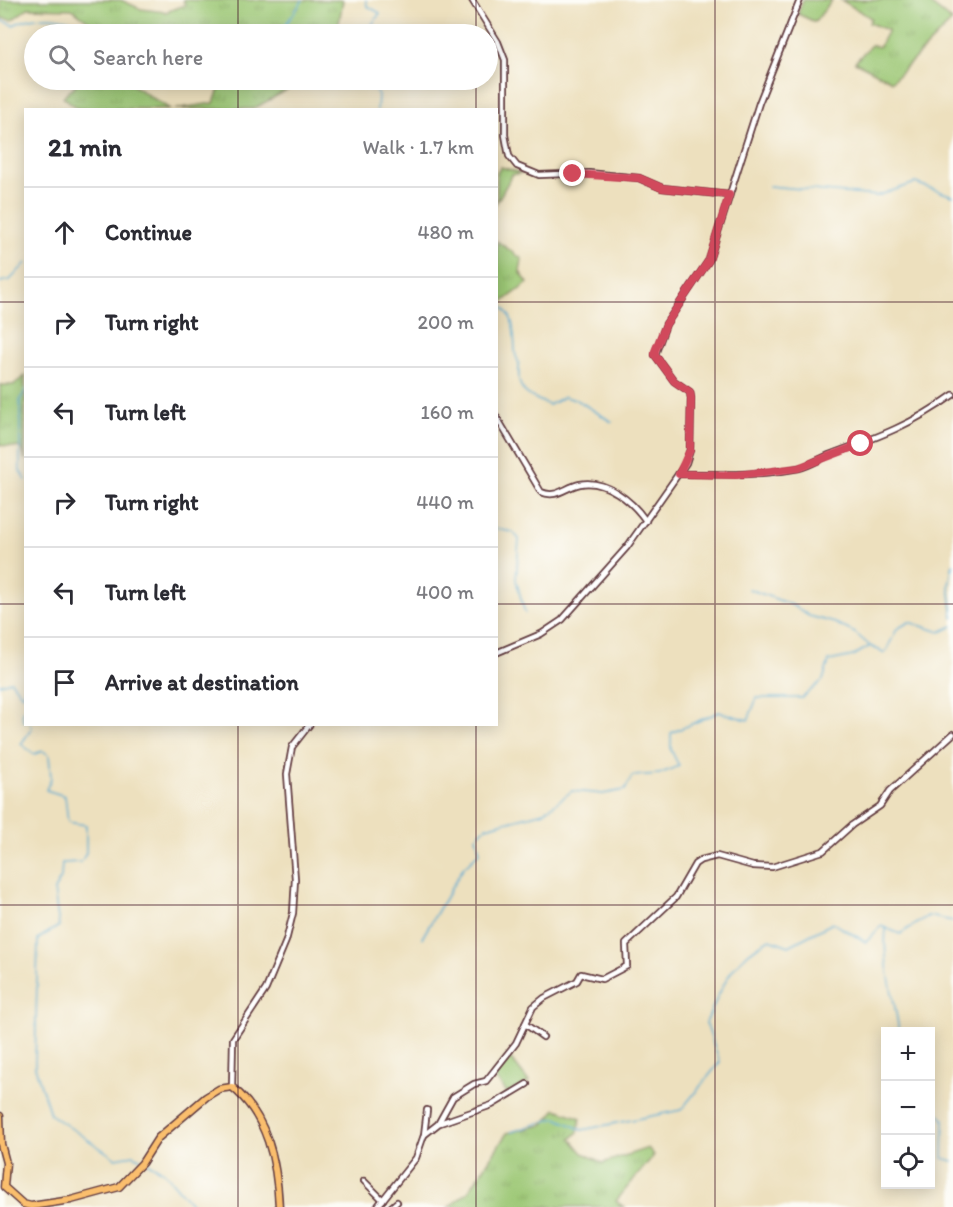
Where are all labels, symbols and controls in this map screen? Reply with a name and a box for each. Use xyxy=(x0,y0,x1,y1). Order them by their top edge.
search box xyxy=(24,24,498,90)
icon: search xyxy=(45,41,78,74)
text: Search here xyxy=(93,44,203,71)
text: 21 min xyxy=(48,131,122,163)
text: Walk · 1.7 km xyxy=(362,135,474,159)
route end xyxy=(559,160,585,186)
icon: ahead xyxy=(48,216,81,249)
text: Continue xyxy=(105,219,192,246)
text: 480 m xyxy=(417,220,474,244)
icon: right xyxy=(48,306,81,339)
text: Turn right xyxy=(105,309,199,336)
text: 200 m xyxy=(418,310,474,334)
icon: left xyxy=(48,396,81,429)
text: Turn left xyxy=(105,399,186,426)
text: 160 m xyxy=(421,400,474,424)
route start xyxy=(847,430,873,456)
icon: right xyxy=(48,486,81,519)
text: Turn right xyxy=(105,489,199,516)
text: 440 m xyxy=(416,490,474,514)
icon: left xyxy=(48,576,81,609)
text: Turn left xyxy=(105,579,186,606)
text: 400 m xyxy=(416,580,474,604)
icon: arrive xyxy=(48,666,81,699)
text: Arrive at destination xyxy=(105,669,299,696)
map controls xyxy=(881,1027,935,1189)
button: + xyxy=(881,1027,935,1081)
button: − xyxy=(881,1081,935,1135)
button: locate xyxy=(881,1135,935,1189)

